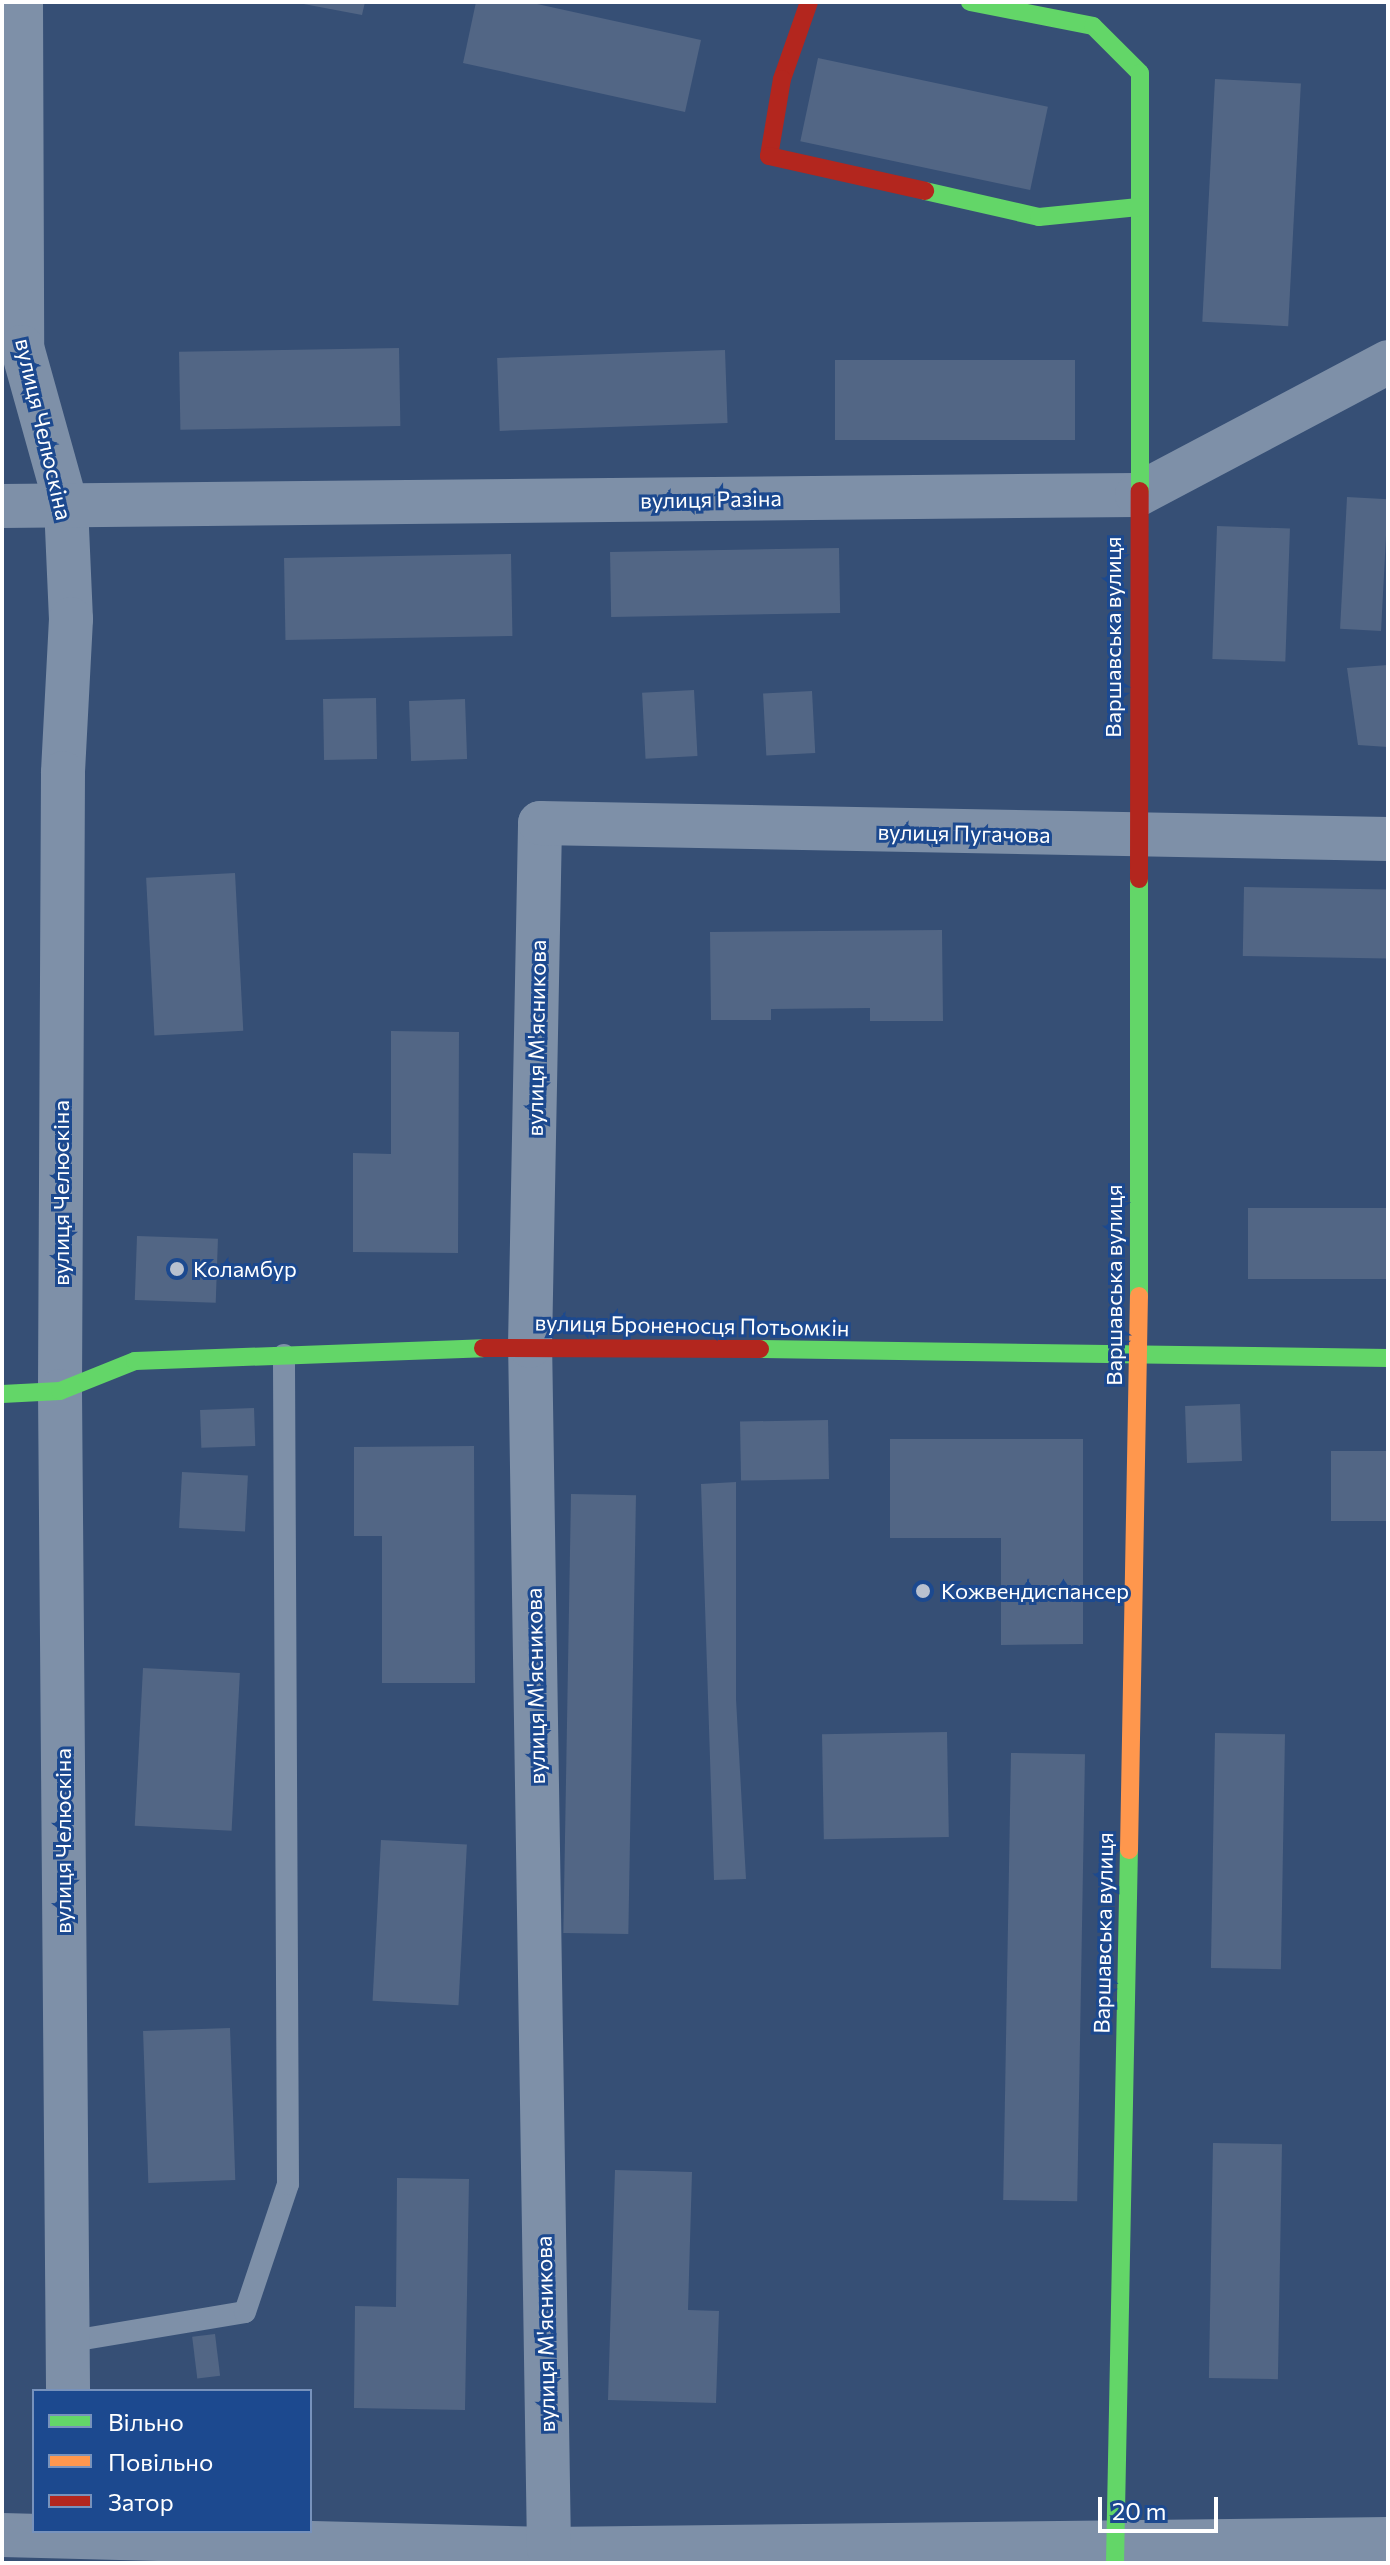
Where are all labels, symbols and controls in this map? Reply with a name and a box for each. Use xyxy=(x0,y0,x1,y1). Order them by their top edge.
street label: вулиця Челюскіна xyxy=(10,336,78,522)
street label: вулиця Разіна xyxy=(640,485,782,513)
street label: Варшавська вулиця xyxy=(1100,536,1126,738)
street label: вулиця Пугачова xyxy=(877,818,1051,848)
street label: вулиця М'ясникова xyxy=(521,939,551,1137)
street label: вулиця Челюскіна xyxy=(48,1100,74,1286)
street label: Варшавська вулиця xyxy=(1101,1184,1127,1386)
place label: Коламбур xyxy=(193,1256,297,1282)
marker: Коламбур xyxy=(168,1260,186,1278)
street label: вулиця Броненосця Потьомкін xyxy=(534,1309,850,1341)
place label: Кожвендиспансер xyxy=(941,1578,1129,1604)
marker: Кожвендиспансер xyxy=(912,1580,934,1602)
street label: вулиця М'ясникова xyxy=(520,1587,550,1785)
street label: вулиця Челюскіна xyxy=(50,1748,76,1934)
street label: Варшавська вулиця xyxy=(1088,1832,1118,2034)
street label: вулиця М'ясникова xyxy=(530,2235,560,2433)
legend xyxy=(32,2389,312,2533)
text: Вільно xyxy=(108,2407,184,2436)
text: Повільно xyxy=(108,2447,213,2476)
scale bar xyxy=(1102,2481,1222,2531)
text: Затор xyxy=(108,2487,174,2516)
text: 20 m xyxy=(1112,2496,1166,2525)

